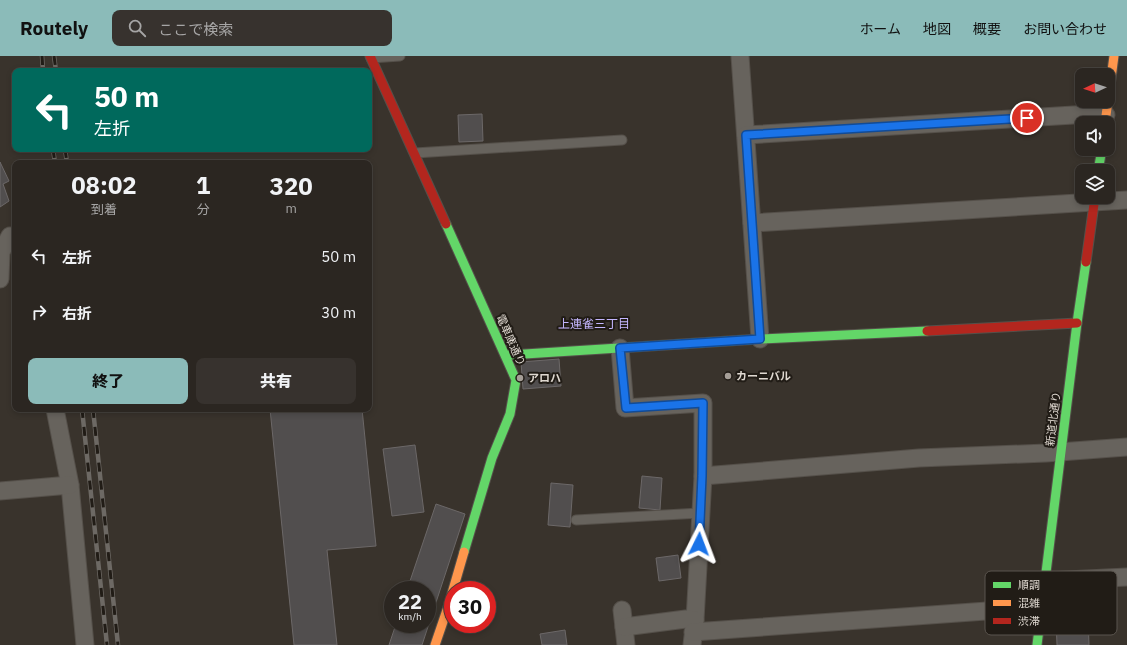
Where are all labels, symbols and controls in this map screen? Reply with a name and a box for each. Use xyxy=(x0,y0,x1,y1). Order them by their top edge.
search box xyxy=(112,10,392,46)
text: Routely xyxy=(20,16,88,40)
icon: search xyxy=(126,17,148,39)
text: ここで検索 xyxy=(158,20,233,39)
text: ホーム xyxy=(859,20,901,38)
text: 地図 xyxy=(923,20,951,38)
text: 概要 xyxy=(973,20,1001,38)
text: お問い合わせ xyxy=(1023,20,1107,38)
north arrow xyxy=(1075,68,1115,108)
map controls xyxy=(1075,68,1115,204)
text: 50 m xyxy=(94,78,159,115)
icon: left xyxy=(28,84,80,136)
pin xyxy=(1010,101,1044,135)
icon: arrive xyxy=(1016,107,1038,129)
button: sound xyxy=(1075,116,1115,156)
text: 左折 xyxy=(94,117,130,140)
button: layers xyxy=(1075,164,1115,204)
text: 08:02 xyxy=(71,169,137,201)
text: 1 xyxy=(196,169,210,201)
text: 320 xyxy=(270,170,313,202)
text: m xyxy=(285,200,297,217)
text: 到着 xyxy=(91,201,117,218)
text: 分 xyxy=(197,201,210,218)
icon: left xyxy=(28,245,50,267)
text: 50 m xyxy=(321,247,356,266)
text: 左折 xyxy=(62,248,92,267)
icon: right xyxy=(28,301,50,323)
text: 30 m xyxy=(321,303,356,322)
text: 右折 xyxy=(62,304,92,323)
street label: 電車庫通り xyxy=(493,312,529,368)
district label: 上連雀三丁目 xyxy=(558,316,630,331)
button: 終了 xyxy=(28,358,188,404)
button: 共有 xyxy=(196,358,356,404)
place label: カーニバル xyxy=(736,369,791,383)
place label: アロハ xyxy=(528,371,561,385)
marker: カーニバル xyxy=(723,371,733,381)
marker: アロハ xyxy=(515,373,525,383)
street label: 新道北通り xyxy=(1043,391,1063,447)
position arrow xyxy=(678,523,720,565)
legend xyxy=(985,571,1117,635)
text: 順調 xyxy=(1018,578,1040,592)
speed limit sign: 30 xyxy=(444,581,496,633)
text: 22 xyxy=(398,588,422,615)
text: 混雑 xyxy=(1018,596,1040,610)
text: km/h xyxy=(398,610,422,623)
text: 渋滞 xyxy=(1018,614,1040,628)

